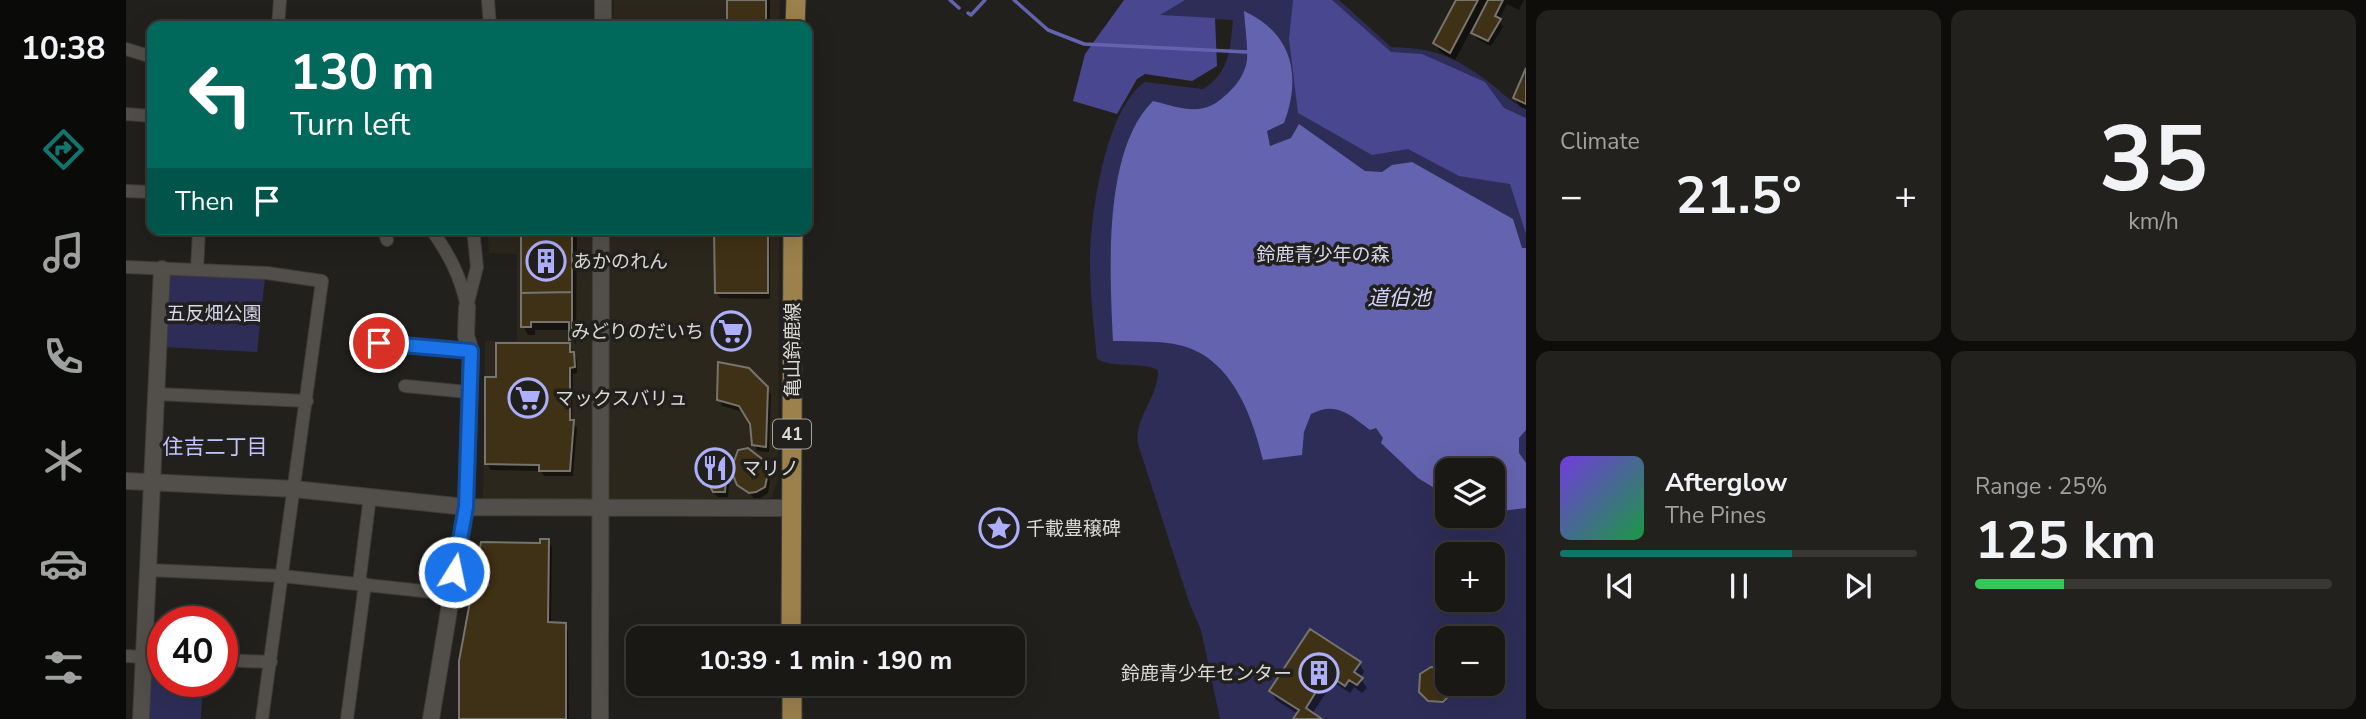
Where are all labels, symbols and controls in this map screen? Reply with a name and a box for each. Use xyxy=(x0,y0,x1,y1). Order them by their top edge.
text: 10:38 xyxy=(21,27,105,70)
text: 130 m xyxy=(290,39,434,106)
icon: left xyxy=(175,49,266,140)
text: 35 xyxy=(2099,98,2208,222)
text: Turn left xyxy=(290,103,410,146)
icon: directions xyxy=(39,125,88,174)
text: Climate xyxy=(1560,126,1640,157)
text: 21.5° xyxy=(1675,160,1802,231)
text: − xyxy=(1560,171,1583,222)
text: + xyxy=(1894,171,1917,222)
icon: arrive xyxy=(248,182,286,220)
text: Then xyxy=(175,184,234,219)
text: km/h xyxy=(2128,206,2179,237)
icon: music xyxy=(39,228,88,277)
building icon: あかのれん xyxy=(525,240,567,282)
park label: 鈴鹿青少年の森 xyxy=(1256,242,1390,268)
place label: あかのれん xyxy=(573,249,668,275)
water label: 道伯池 xyxy=(1368,284,1432,312)
park label: 五反畑公園 xyxy=(166,301,262,327)
street label: 亀山鈴鹿線 xyxy=(780,302,806,398)
supermarket icon: みどりのだいち xyxy=(710,310,752,352)
pin xyxy=(349,313,409,373)
place label: みどりのだいち xyxy=(571,319,704,345)
icon: arrive xyxy=(360,324,398,362)
icon: phone xyxy=(39,332,88,381)
supermarket icon: マックスバリュ xyxy=(507,377,549,419)
place label: マックスバリュ xyxy=(555,386,687,412)
road number: 41 xyxy=(773,420,811,448)
district label: 住吉二丁目 xyxy=(163,433,268,461)
icon: climate xyxy=(39,436,88,485)
restaurant icon: マリノ xyxy=(694,447,736,489)
place label: マリノ xyxy=(742,456,799,482)
map controls xyxy=(1435,458,1505,696)
button: layers xyxy=(1435,458,1505,528)
text: Afterglow xyxy=(1665,465,1788,500)
text: Range · 25% xyxy=(1975,471,2107,502)
text: The Pines xyxy=(1665,500,1766,531)
text: 125 km xyxy=(1975,505,2156,576)
place icon: 千載豊穣碑 xyxy=(978,507,1020,549)
place label: 千載豊穣碑 xyxy=(1026,516,1121,542)
position arrow xyxy=(417,535,491,609)
icon: car xyxy=(39,539,88,588)
button: + xyxy=(1435,542,1505,612)
icon: previous xyxy=(1601,567,1639,605)
icon: pause xyxy=(1720,567,1758,605)
icon: next xyxy=(1839,567,1877,605)
speed limit sign: 40 xyxy=(147,606,238,697)
button: − xyxy=(1435,626,1505,696)
icon: filters xyxy=(39,643,88,692)
text: 10:39 · 1 min · 190 m xyxy=(699,643,952,678)
building icon: 鈴鹿青少年センター xyxy=(1298,652,1340,694)
place label: 鈴鹿青少年センター xyxy=(1121,661,1292,687)

